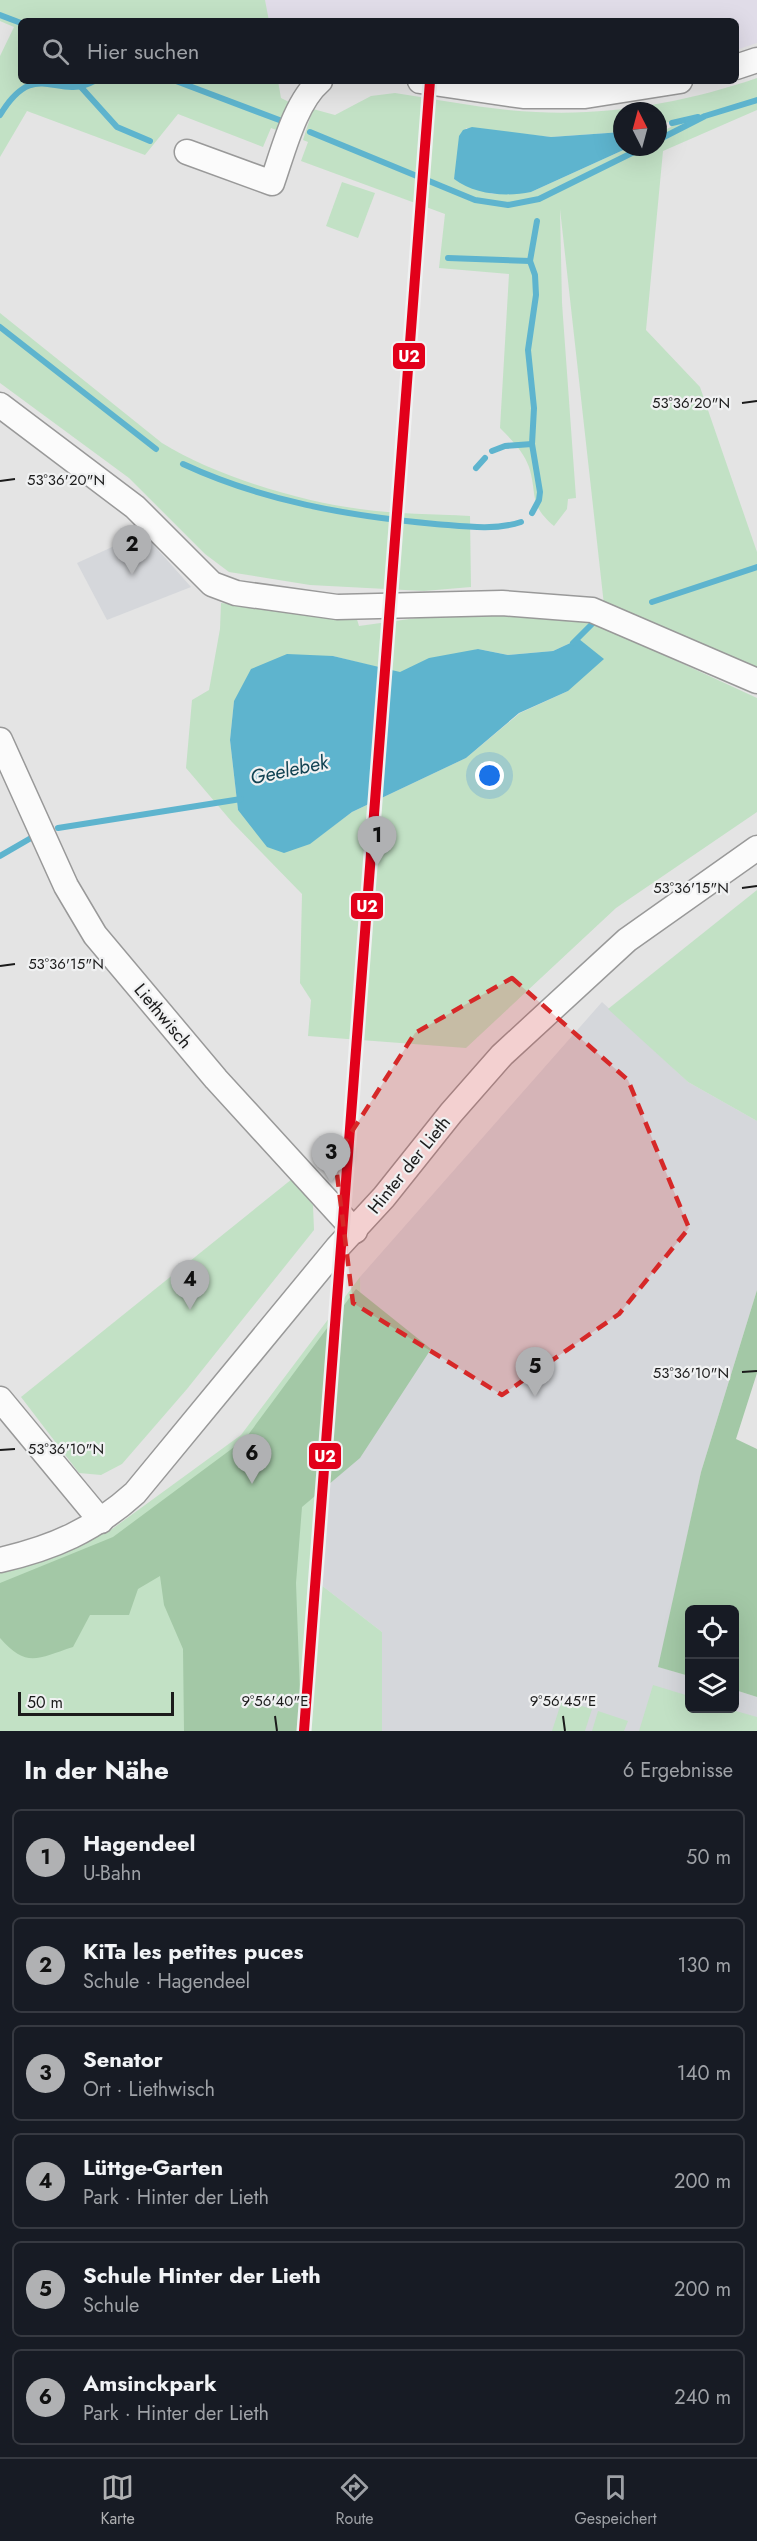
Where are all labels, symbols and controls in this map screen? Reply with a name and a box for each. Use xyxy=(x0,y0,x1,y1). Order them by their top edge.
search box xyxy=(18,18,739,84)
icon: search xyxy=(39,35,72,68)
text: Hier suchen xyxy=(87,35,199,67)
north arrow xyxy=(613,102,667,156)
line badge: U2 xyxy=(392,342,426,370)
text: U2 xyxy=(398,345,420,368)
text: 53°36'20"N xyxy=(652,392,730,414)
text: 53°36'20"N xyxy=(27,469,105,491)
pin: 2 xyxy=(112,526,152,575)
water label: Geelebek xyxy=(247,747,332,792)
your location xyxy=(475,761,504,790)
pin: 1 xyxy=(358,816,397,866)
text: 53°36'15"N xyxy=(653,877,729,899)
line badge: U2 xyxy=(350,892,384,920)
text: U2 xyxy=(356,895,378,918)
text: 53°36'15"N xyxy=(28,953,104,975)
street label: Liethwisch xyxy=(128,978,198,1054)
street label: Hinter der Lieth xyxy=(361,1111,457,1219)
pin: 3 xyxy=(312,1134,350,1183)
pin: 4 xyxy=(170,1260,210,1310)
pin: 5 xyxy=(516,1348,554,1397)
text: 53°36'10"N xyxy=(653,1362,729,1384)
pin: 6 xyxy=(232,1434,272,1484)
text: 53°36'10"N xyxy=(28,1438,104,1460)
line badge: U2 xyxy=(308,1442,342,1470)
text: U2 xyxy=(314,1445,336,1468)
map controls xyxy=(685,1605,739,1713)
button: locate xyxy=(685,1605,739,1659)
button: layers xyxy=(685,1659,739,1713)
scale bar xyxy=(18,1689,174,1716)
text: 9°56'40"E xyxy=(241,1690,309,1712)
text: 9°56'45"E xyxy=(530,1690,596,1712)
text: 50 m xyxy=(27,1691,63,1714)
text: In der Nähe xyxy=(24,1751,169,1789)
text: 6 Ergebnisse xyxy=(623,1756,733,1785)
text: Hagendeel xyxy=(83,1827,196,1859)
text: 1 xyxy=(40,1843,51,1872)
text: 50 m xyxy=(686,1843,731,1872)
text: U-Bahn xyxy=(83,1859,142,1888)
text: KiTa les petites puces xyxy=(83,1935,303,1967)
text: 2 xyxy=(39,1951,52,1980)
text: 130 m xyxy=(677,1951,731,1980)
text: Schule · Hagendeel xyxy=(83,1967,250,1996)
text: Senator xyxy=(83,2043,163,2075)
text: 3 xyxy=(39,2059,52,2088)
text: 140 m xyxy=(677,2059,731,2088)
text: Ort · Liethwisch xyxy=(83,2075,215,2104)
text: Lüttge-Garten xyxy=(83,2151,223,2183)
text: 4 xyxy=(39,2167,52,2196)
text: 200 m xyxy=(674,2167,731,2196)
text: Park · Hinter der Lieth xyxy=(83,2183,269,2212)
text: Schule Hinter der Lieth xyxy=(83,2259,321,2291)
text: 5 xyxy=(39,2275,52,2304)
text: 200 m xyxy=(674,2275,731,2304)
text: Schule xyxy=(83,2291,139,2320)
text: Amsinckpark xyxy=(83,2367,217,2399)
text: 6 xyxy=(39,2383,52,2412)
text: 240 m xyxy=(674,2383,731,2412)
text: Park · Hinter der Lieth xyxy=(83,2399,269,2428)
tab: Karte xyxy=(100,2471,135,2530)
tab: Route xyxy=(335,2471,374,2530)
tab: Gespeichert xyxy=(574,2471,657,2530)

